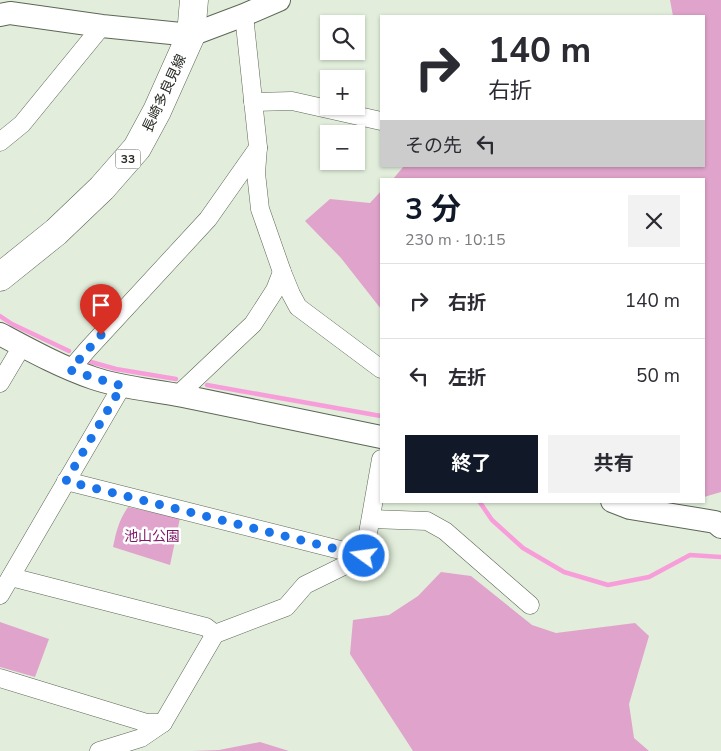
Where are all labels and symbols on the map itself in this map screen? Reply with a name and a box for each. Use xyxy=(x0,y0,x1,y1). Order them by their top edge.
street label: 長崎多良見線 xyxy=(138,51,191,135)
road number: 33 xyxy=(116,150,140,168)
pin xyxy=(80,284,122,335)
park label: 池山公園 xyxy=(124,527,180,546)
position arrow xyxy=(337,529,389,581)

